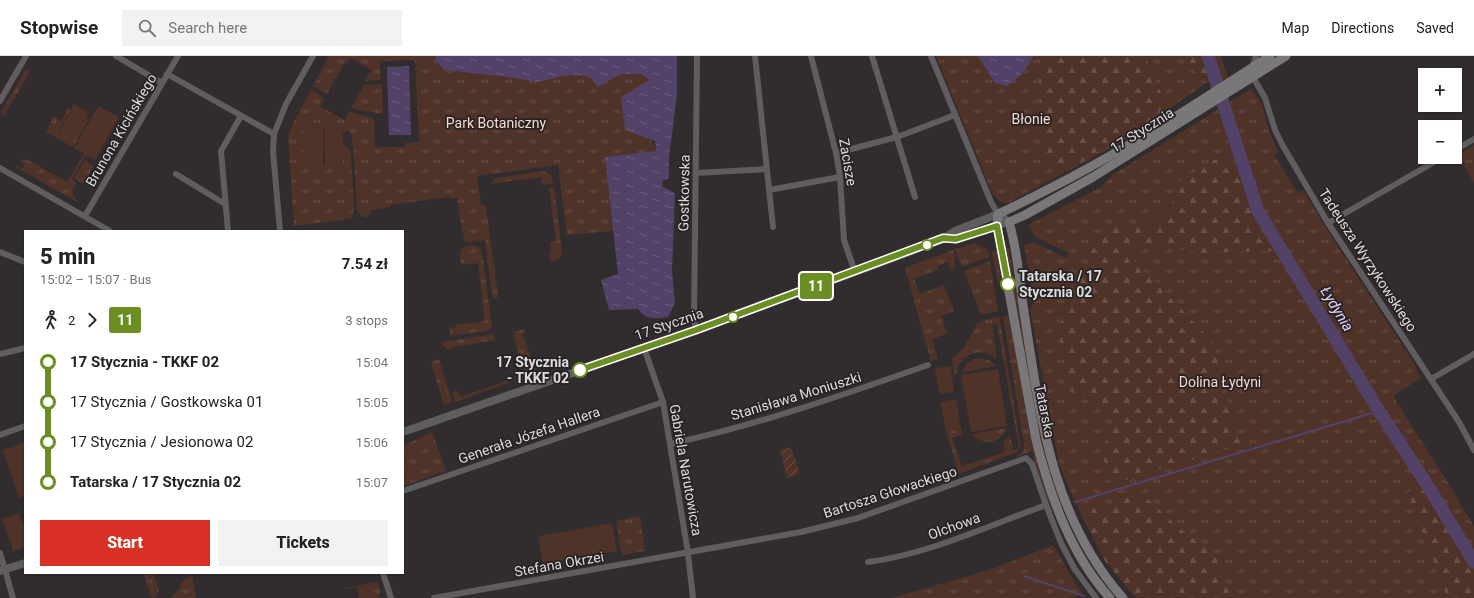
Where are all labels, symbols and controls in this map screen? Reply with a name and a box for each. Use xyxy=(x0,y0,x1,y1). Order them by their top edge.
search box xyxy=(122,10,402,46)
text: Stopwise xyxy=(20,16,98,39)
icon: search xyxy=(136,17,158,39)
text: Search here xyxy=(168,19,247,37)
text: Map xyxy=(1282,20,1309,36)
text: Directions xyxy=(1331,20,1394,36)
text: Saved xyxy=(1416,20,1454,36)
map controls xyxy=(1418,68,1462,164)
button: + xyxy=(1418,68,1462,112)
street label: Brunona Kicińskiego xyxy=(82,71,160,189)
street label: 17 Stycznia xyxy=(1107,104,1177,156)
park label: Błonie xyxy=(1011,111,1051,127)
park label: Park Botaniczny xyxy=(446,115,547,131)
button: − xyxy=(1418,120,1462,164)
street label: Zacisze xyxy=(836,137,860,187)
street label: Gostkowska xyxy=(675,154,693,232)
street label: Tadeusza Wyrzykowskiego xyxy=(1316,185,1420,335)
unlabelled marker xyxy=(921,239,933,251)
text: 5 min xyxy=(40,244,95,269)
text: 7.54 zł xyxy=(342,255,388,273)
place label: Tatarska / 17 Stycznia 02 xyxy=(1019,268,1102,300)
text: 15:02 – 15:07 · Bus xyxy=(40,272,152,287)
line badge: 11 xyxy=(798,273,834,299)
marker: Tatarska / 17 Stycznia 02 xyxy=(1000,276,1016,292)
text: 11 xyxy=(808,278,824,294)
water label: Łydynia xyxy=(1317,283,1357,335)
street label: 17 Stycznia xyxy=(633,305,705,343)
icon: walk xyxy=(40,309,62,331)
icon: forward xyxy=(81,309,103,331)
unlabelled marker xyxy=(727,311,739,323)
text: 11 xyxy=(117,312,133,328)
text: 2 xyxy=(68,313,75,328)
text: 3 stops xyxy=(345,313,388,328)
text: 17 Stycznia - TKKF 02 xyxy=(70,353,219,371)
place label: 17 Stycznia - TKKF 02 xyxy=(496,354,570,386)
text: 15:04 xyxy=(356,355,388,370)
marker: 17 Stycznia - TKKF 02 xyxy=(572,362,588,378)
street label: Stanisława Moniuszki xyxy=(729,369,863,423)
park label: Dolina Łydyni xyxy=(1179,374,1261,390)
street label: Tatarska xyxy=(1032,383,1058,439)
text: 17 Stycznia / Gostkowska 01 xyxy=(70,393,263,411)
text: 15:05 xyxy=(356,395,388,410)
street label: Generała Józefa Hallera xyxy=(456,403,602,467)
street label: Gabriela Narutowicza xyxy=(667,403,705,537)
text: 17 Stycznia / Jesionowa 02 xyxy=(70,433,253,451)
text: 15:06 xyxy=(356,435,388,450)
street label: Bartosza Głowackiego xyxy=(821,463,959,521)
text: Tatarska / 17 Stycznia 02 xyxy=(70,473,241,491)
text: 15:07 xyxy=(356,475,388,490)
street label: Olchowa xyxy=(926,509,982,543)
button: Start xyxy=(40,520,210,566)
button: Tickets xyxy=(218,520,388,566)
street label: Stefana Okrzei xyxy=(513,548,605,580)

